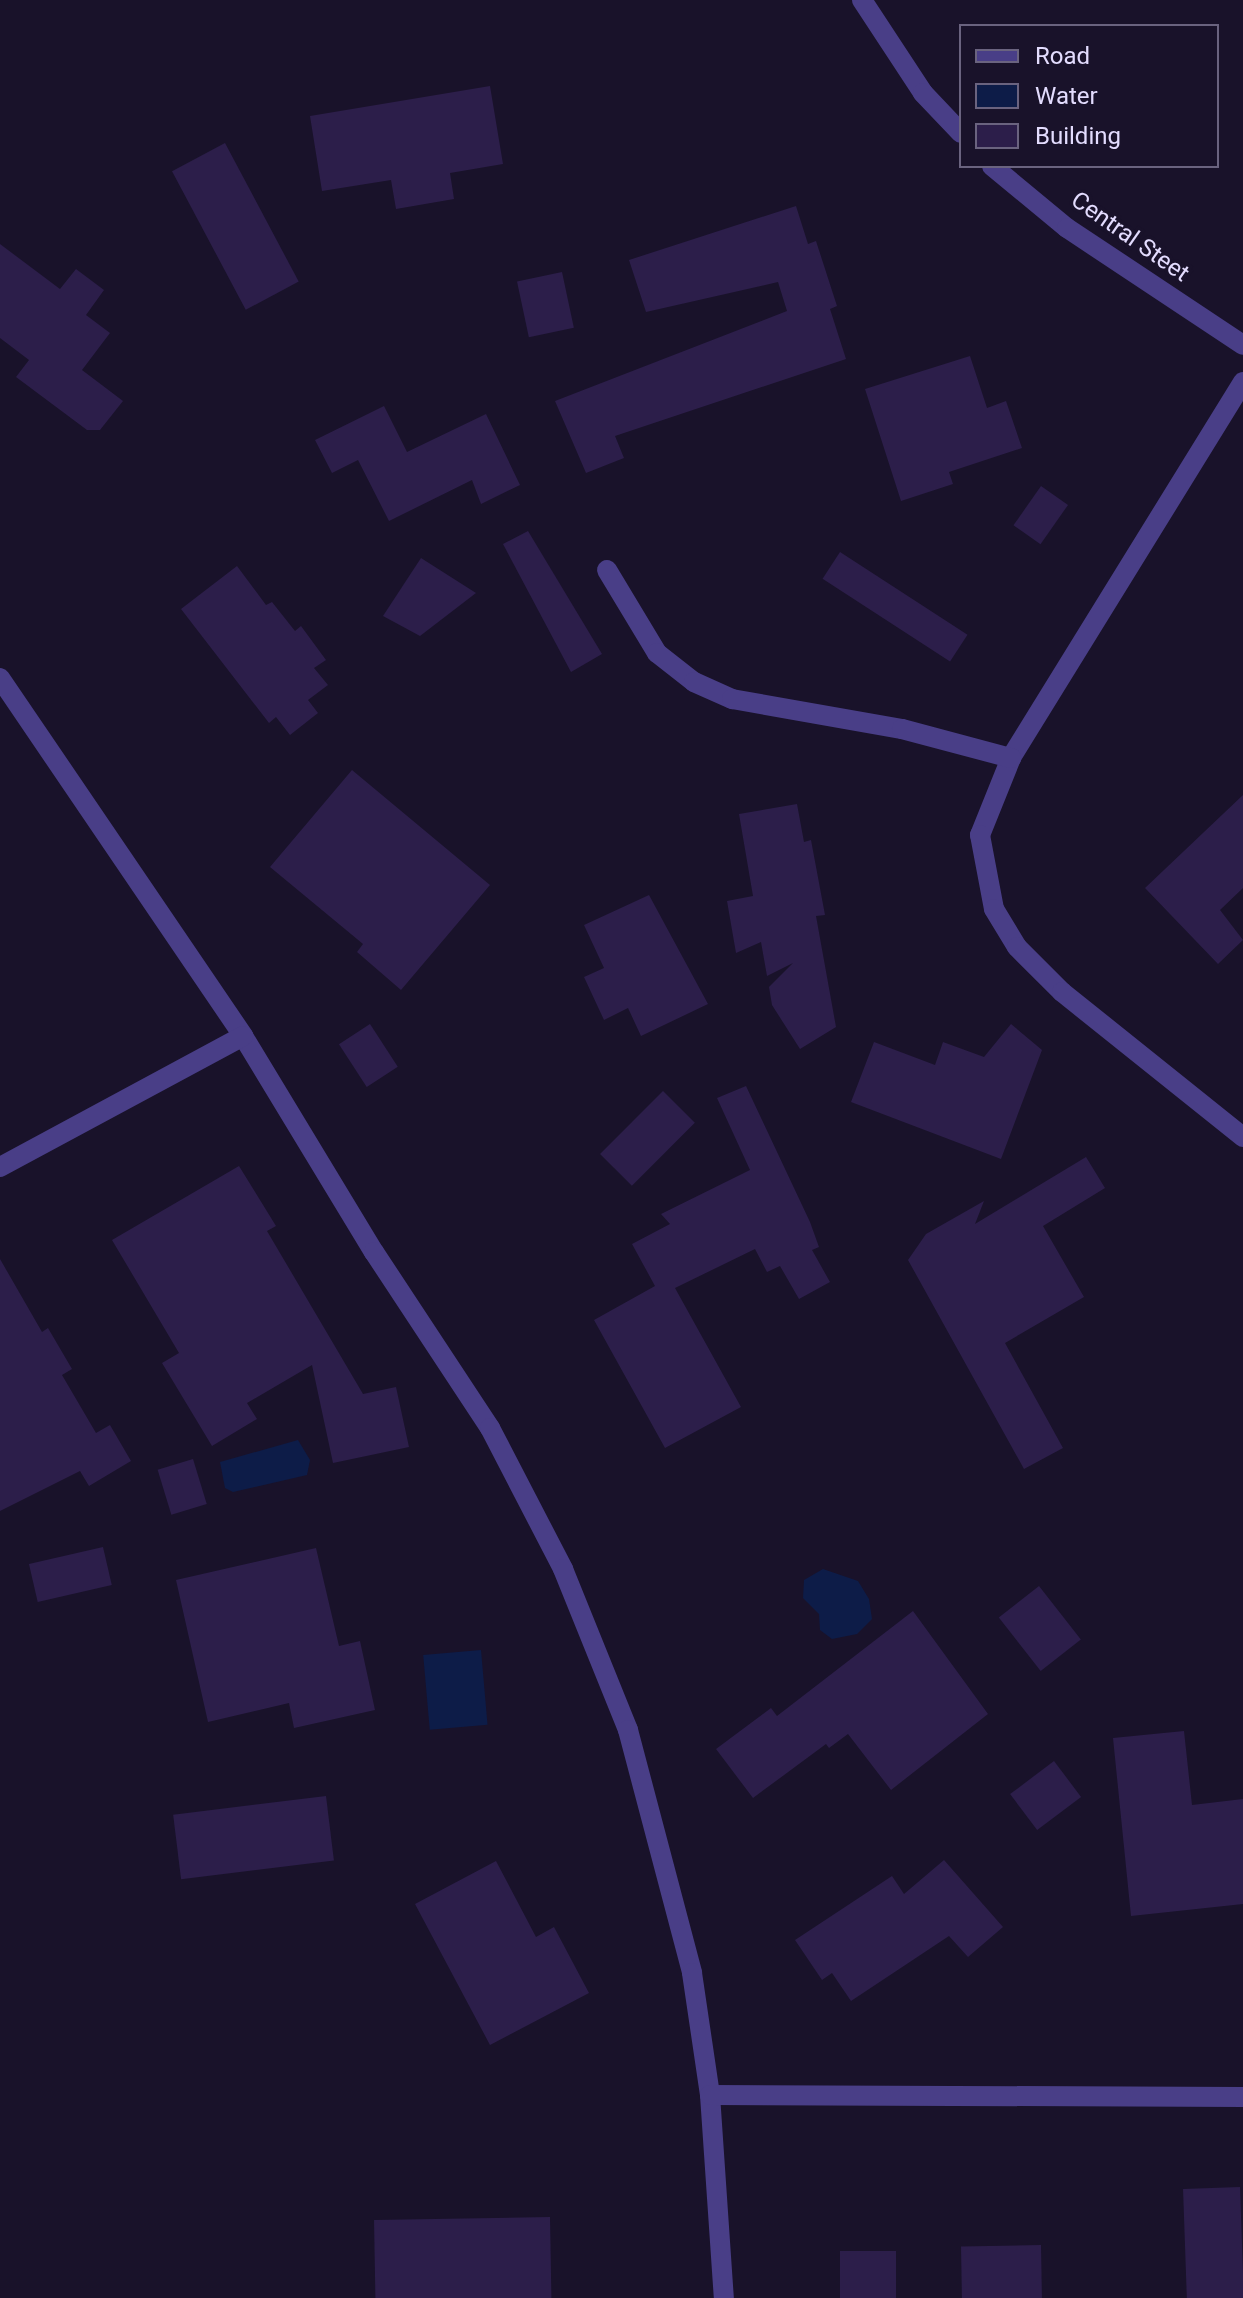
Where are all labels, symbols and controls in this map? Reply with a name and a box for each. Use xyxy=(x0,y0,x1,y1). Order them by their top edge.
legend xyxy=(959,24,1219,168)
text: Road xyxy=(1035,42,1090,70)
text: Water xyxy=(1035,82,1098,110)
text: Building xyxy=(1035,122,1121,150)
street label: Central Steet xyxy=(1065,186,1195,288)

